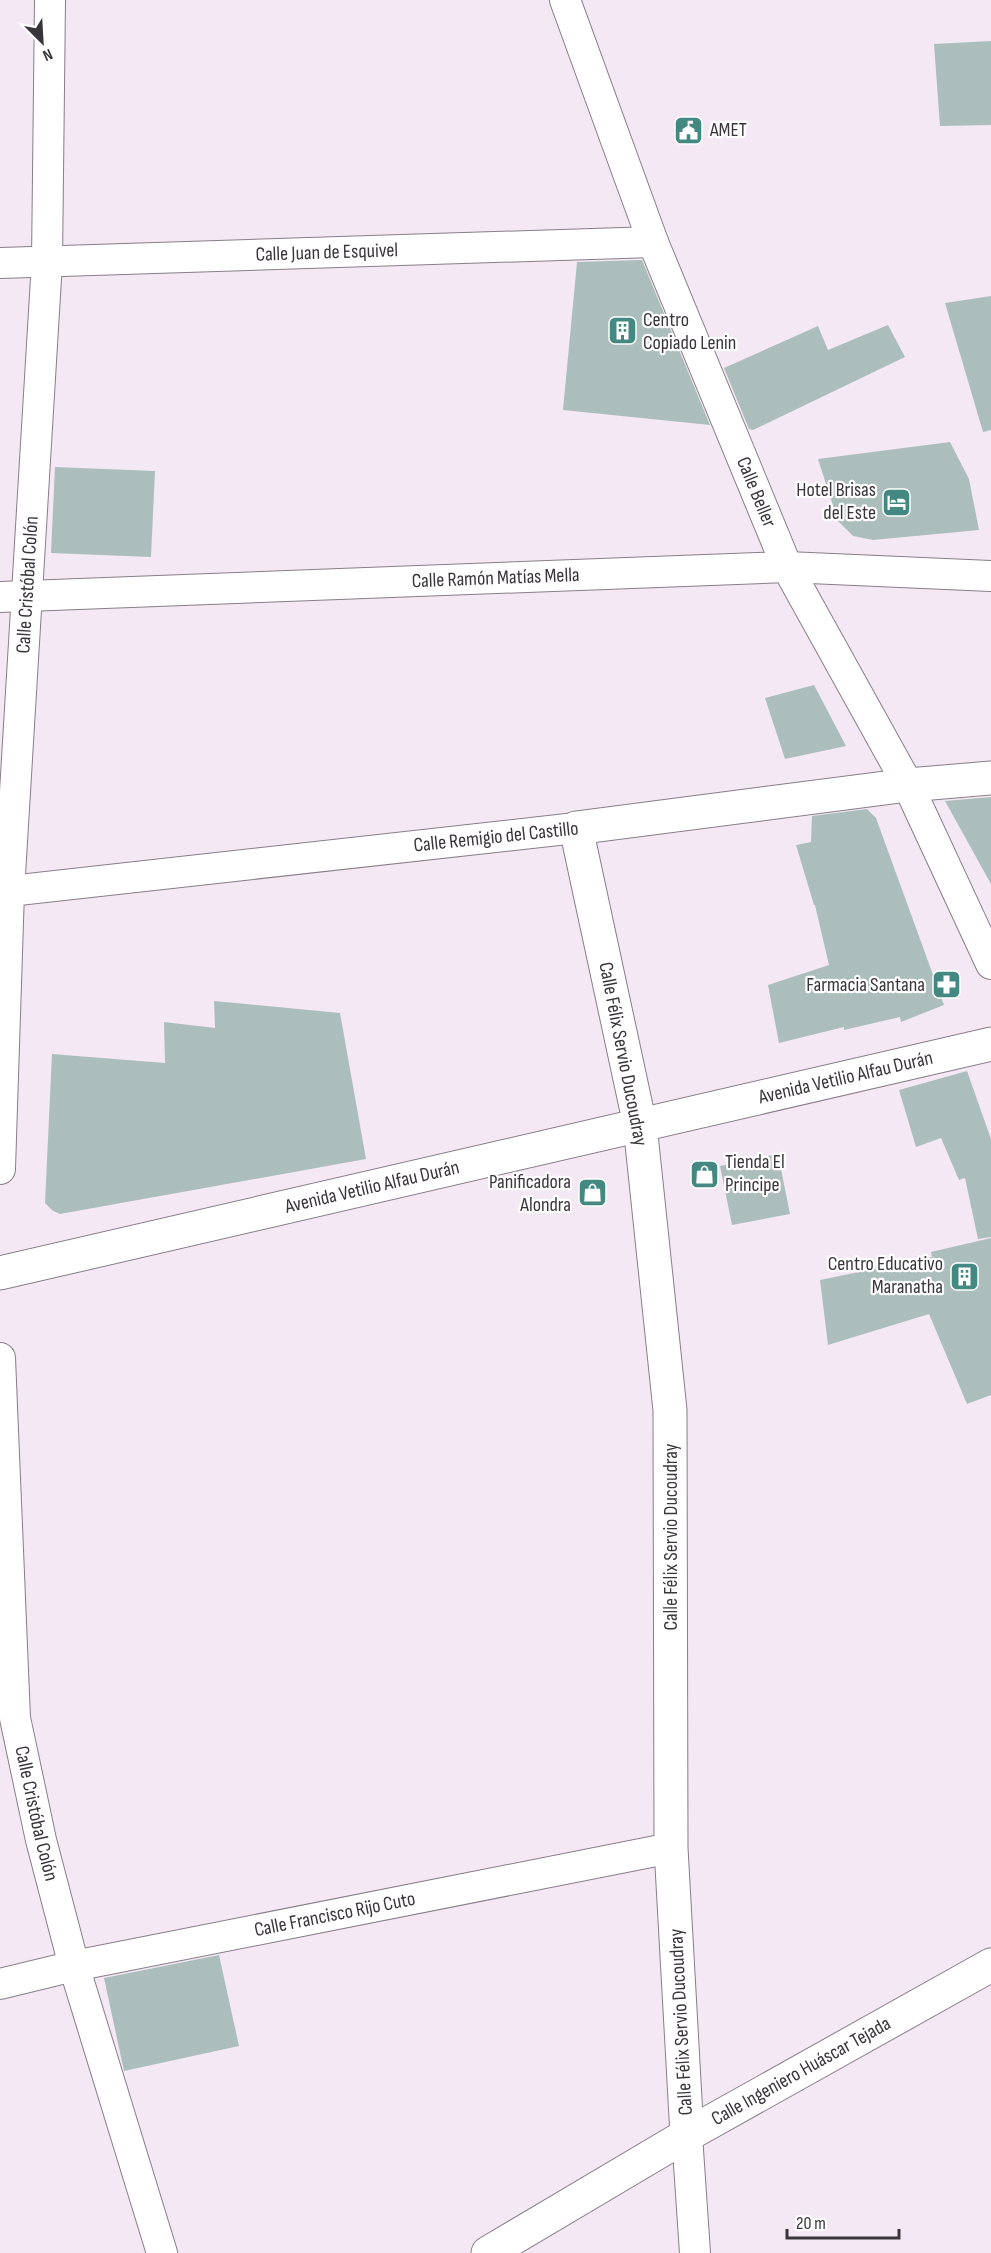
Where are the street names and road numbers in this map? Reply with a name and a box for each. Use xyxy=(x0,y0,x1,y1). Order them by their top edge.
street label: Calle Juan de Esquivel xyxy=(255,238,398,267)
street label: Calle Beller xyxy=(731,453,781,531)
street label: Calle Cristóbal Colón xyxy=(11,515,44,654)
street label: Calle Ramón Matías Mella xyxy=(411,563,580,593)
street label: Calle Remigio del Castillo xyxy=(412,816,580,858)
street label: Calle Félix Servio Ducoudray xyxy=(593,960,653,1148)
street label: Avenida Vetilio Alfau Durán xyxy=(755,1046,935,1110)
street label: Avenida Vetilio Alfau Durán xyxy=(282,1155,462,1219)
street label: Calle Félix Servio Ducoudray xyxy=(659,1443,683,1630)
street label: Calle Cristóbal Colón xyxy=(9,1744,63,1883)
street label: Calle Francisco Rijo Cuto xyxy=(252,1887,417,1942)
street label: Calle Félix Servio Ducoudray xyxy=(664,1928,698,2116)
street label: Calle Ingeniero Huáscar Tejada xyxy=(707,2012,895,2131)

